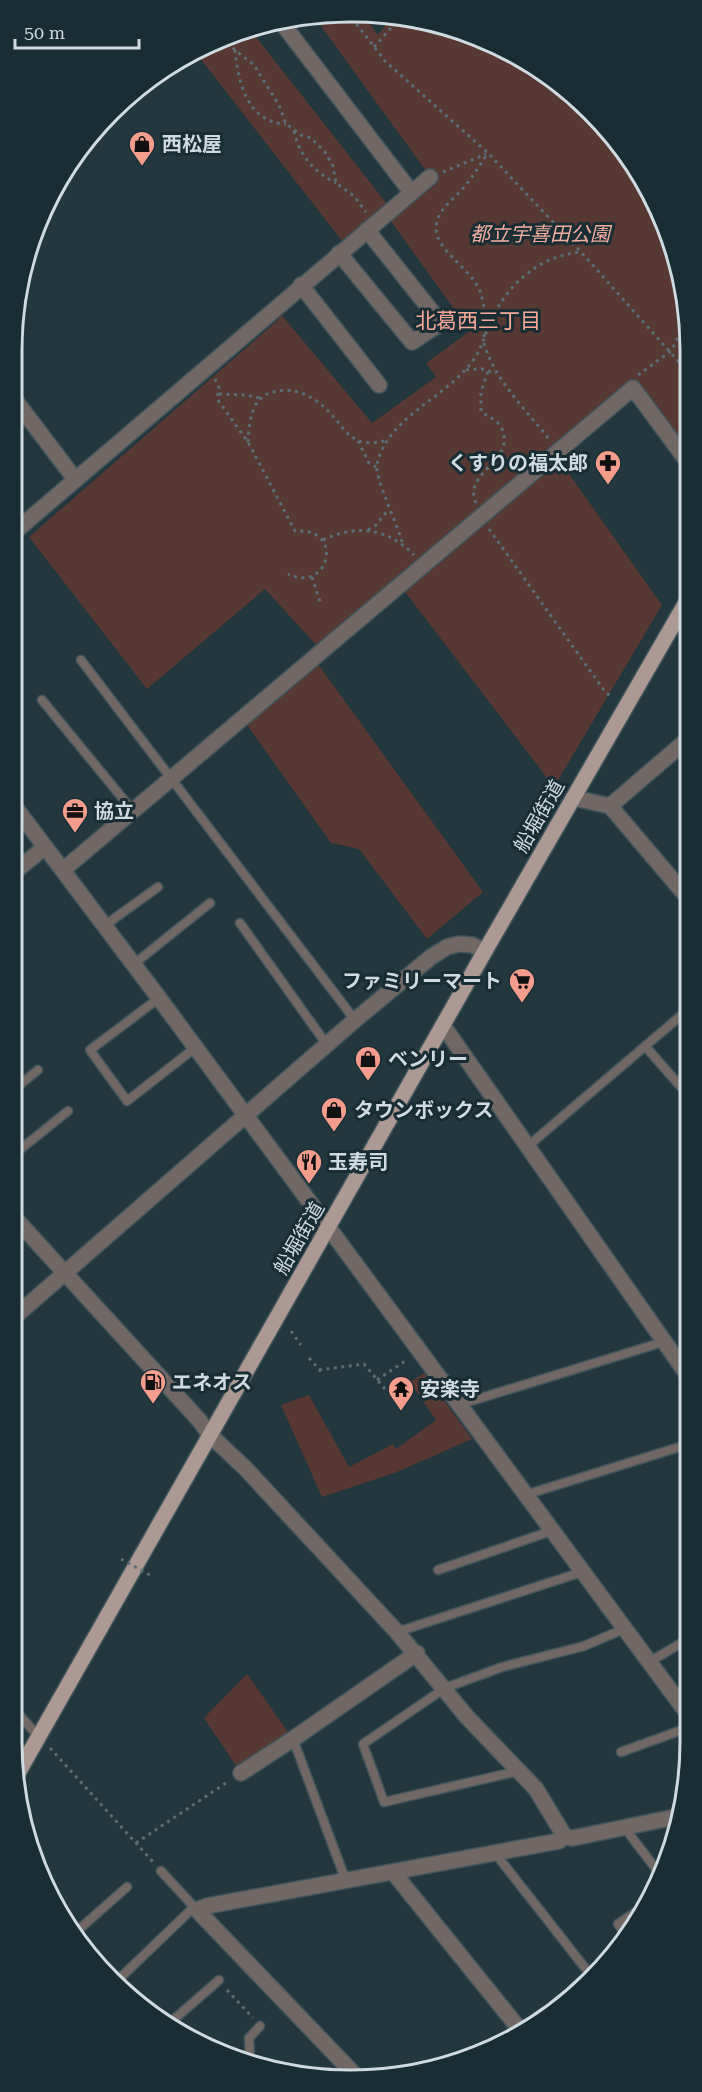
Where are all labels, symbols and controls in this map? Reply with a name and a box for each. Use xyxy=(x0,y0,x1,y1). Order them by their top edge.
scale bar xyxy=(15,12,140,50)
text: 50 m xyxy=(24,22,65,43)
shop icon: 西松屋 xyxy=(127,129,157,167)
place label: 西松屋 xyxy=(162,132,222,156)
park label: 都立宇喜田公園 xyxy=(470,222,613,246)
district label: 北葛西三丁目 xyxy=(415,309,541,333)
pharmacy icon: くすりの福太郎 xyxy=(593,448,623,486)
place label: くすりの福太郎 xyxy=(448,451,588,475)
street label: 船堀街道 xyxy=(509,775,569,857)
office icon: 協立 xyxy=(60,796,90,834)
place label: 協立 xyxy=(94,799,134,823)
supermarket icon: ファミリーマート xyxy=(507,966,537,1004)
place label: ファミリーマート xyxy=(342,969,502,993)
shop icon: ベンリー xyxy=(353,1044,383,1082)
place label: ベンリー xyxy=(388,1047,468,1071)
shop icon: タウンボックス xyxy=(319,1095,349,1133)
place label: タウンボックス xyxy=(354,1098,493,1122)
restaurant icon: 玉寿司 xyxy=(294,1147,324,1185)
place label: 玉寿司 xyxy=(328,1150,388,1174)
street label: 船堀街道 xyxy=(269,1197,329,1279)
fuel station icon: エネオス xyxy=(138,1367,168,1405)
place label: エネオス xyxy=(172,1370,252,1394)
temple icon: 安楽寺 xyxy=(386,1374,416,1412)
place label: 安楽寺 xyxy=(420,1377,480,1401)

